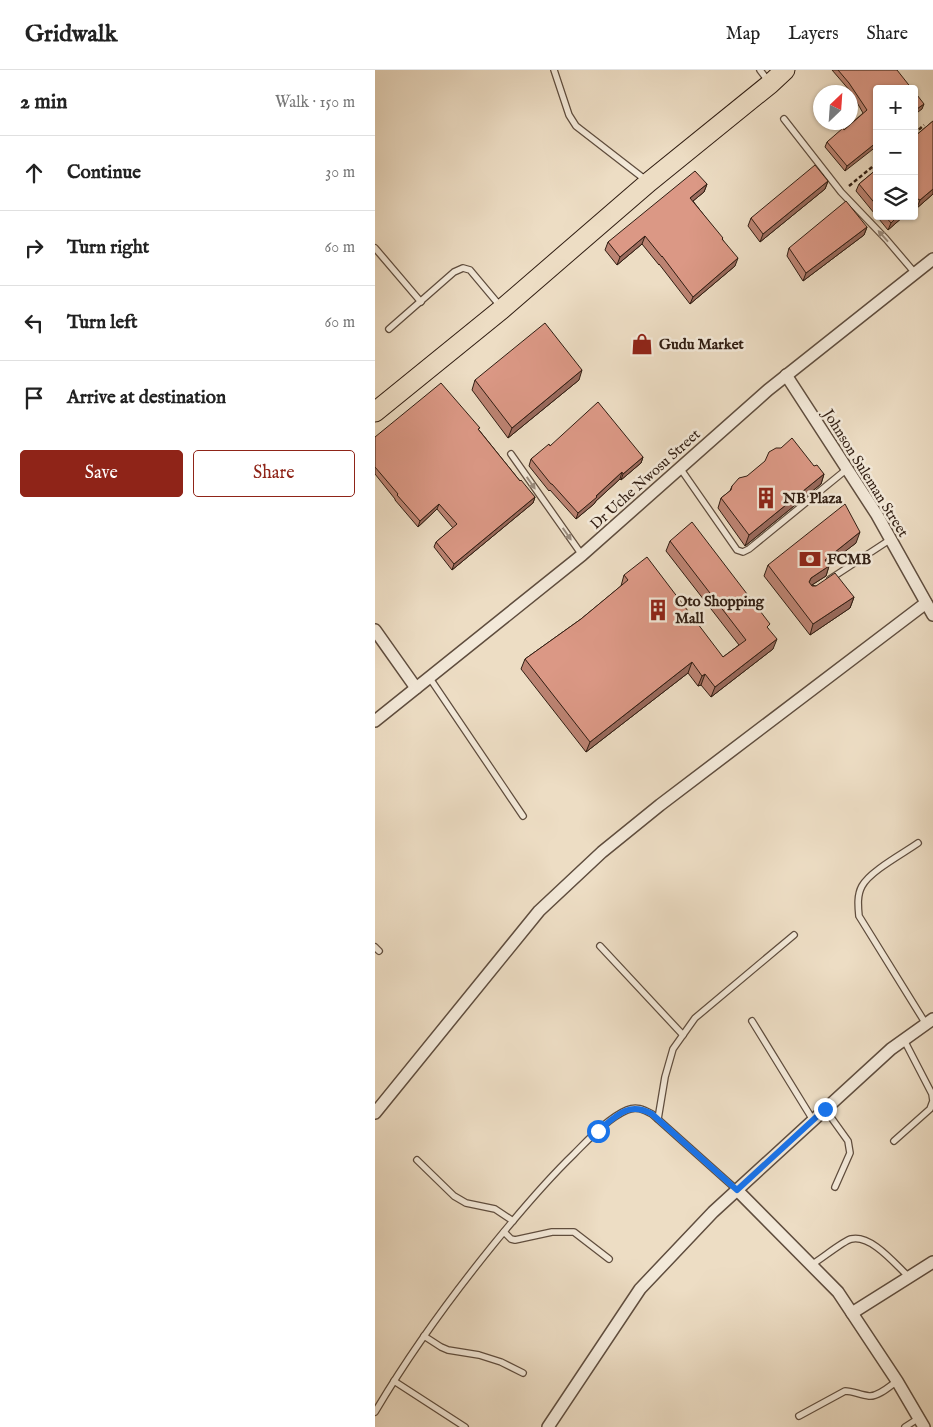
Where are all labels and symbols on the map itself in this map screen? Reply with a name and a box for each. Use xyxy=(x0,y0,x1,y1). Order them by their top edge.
north arrow xyxy=(813,85,858,130)
one-way arrow xyxy=(877,231,889,243)
shop icon: Gudu Market xyxy=(629,331,655,357)
place label: Gudu Market xyxy=(659,335,745,354)
street label: Johnson Suleman Street xyxy=(817,404,913,541)
street label: Dr Uche Nwosu Street xyxy=(586,425,704,534)
one-way arrow xyxy=(526,476,536,490)
building icon: NB Plaza xyxy=(753,485,779,511)
place label: NB Plaza xyxy=(782,489,842,508)
one-way arrow xyxy=(562,527,572,541)
bank icon: FCMB xyxy=(797,546,823,572)
place label: FCMB xyxy=(827,550,871,569)
place label: Oto Shopping Mall xyxy=(675,592,765,628)
building icon: Oto Shopping Mall xyxy=(645,597,671,623)
route end xyxy=(814,1098,837,1121)
route start xyxy=(587,1120,610,1143)

